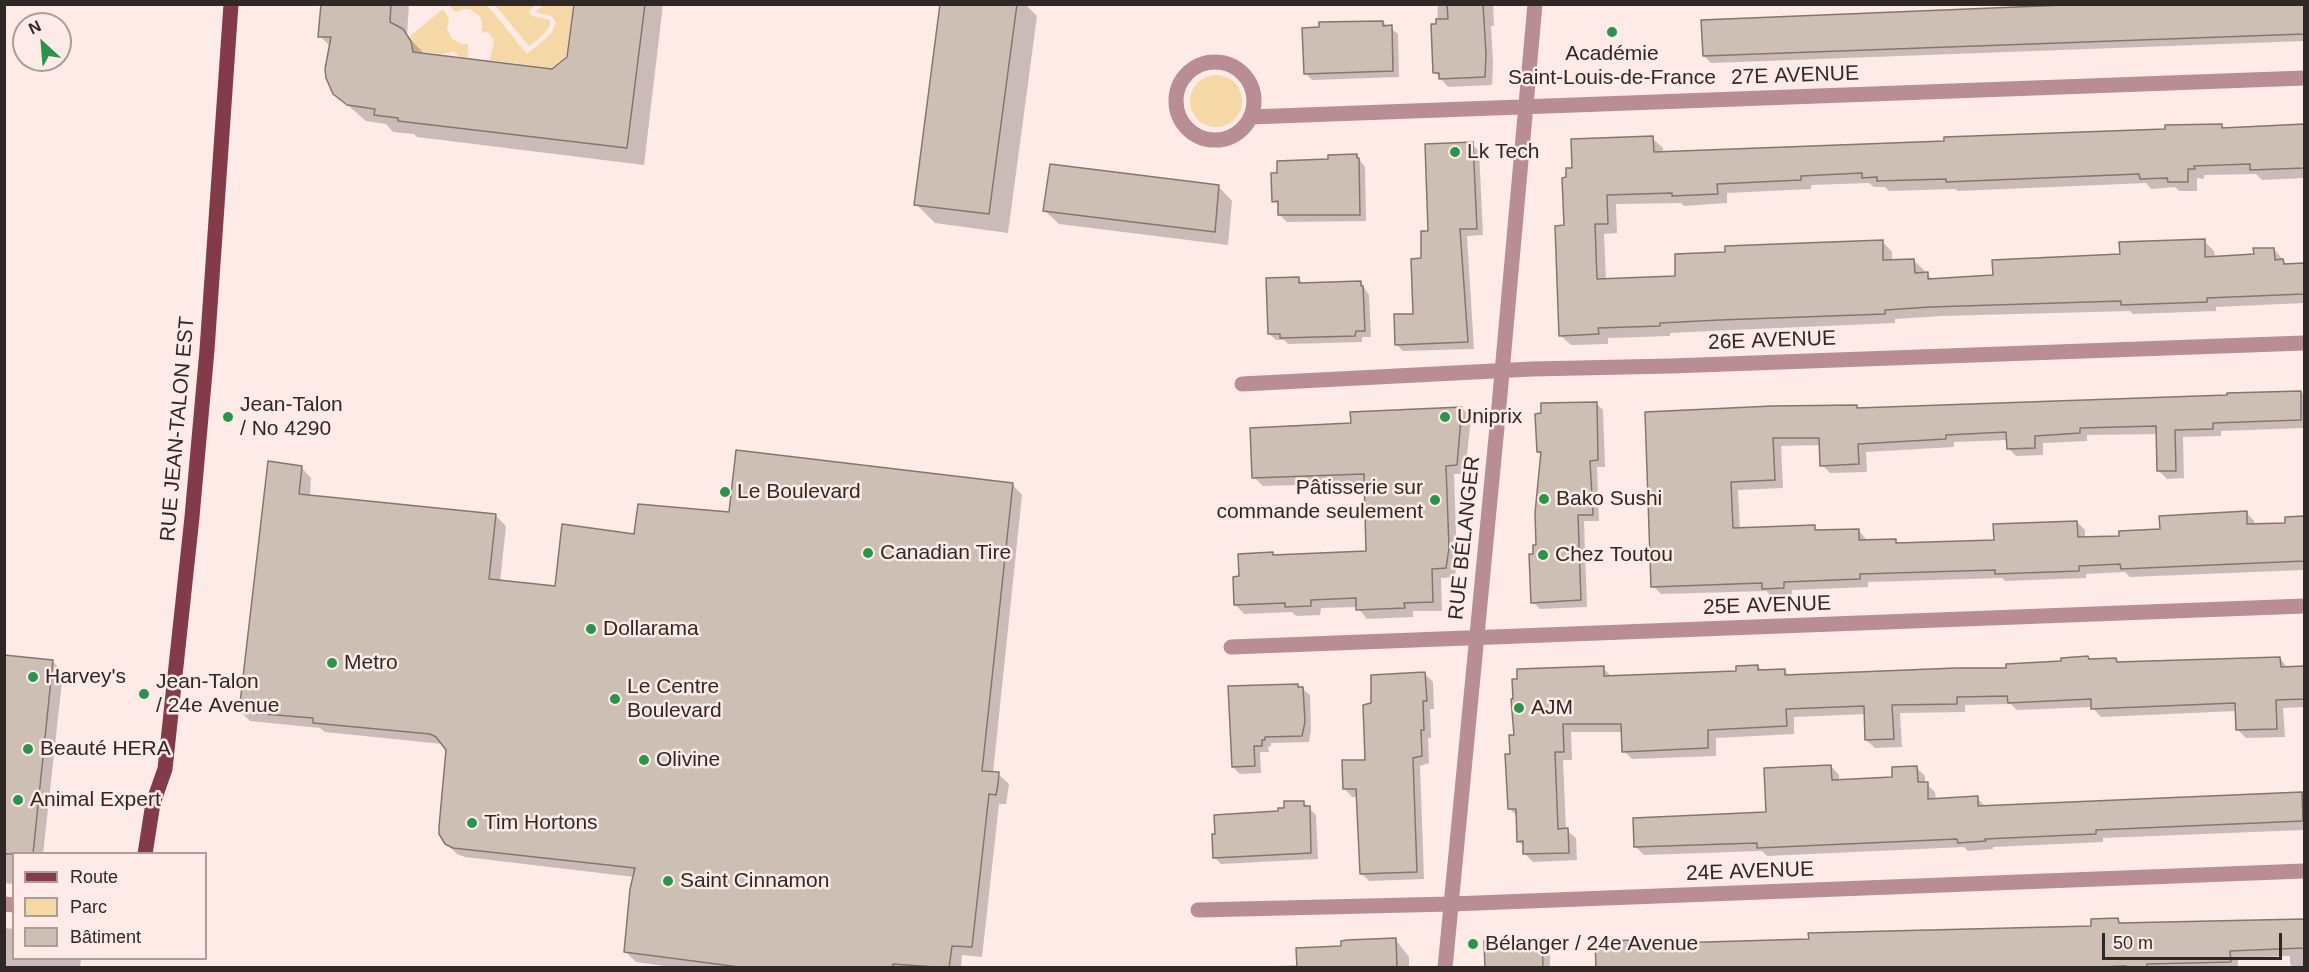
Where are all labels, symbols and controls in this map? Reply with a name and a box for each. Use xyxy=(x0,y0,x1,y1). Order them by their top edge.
north arrow xyxy=(12,12,72,72)
text: N xyxy=(26,17,44,37)
marker: Académie Saint-Louis-de-France xyxy=(1605,25,1619,39)
place label: Académie Saint-Louis-de-France xyxy=(1508,41,1716,91)
street label: 27E AVENUE xyxy=(1731,61,1859,91)
place label: Lk Tech xyxy=(1467,139,1539,165)
marker: Lk Tech xyxy=(1448,145,1462,159)
street label: RUE JEAN-TALON EST xyxy=(156,315,200,543)
street label: 26E AVENUE xyxy=(1708,326,1836,356)
place label: Jean-Talon / No 4290 xyxy=(240,392,343,442)
place label: Uniprix xyxy=(1457,404,1522,430)
marker: Jean-Talon / No 4290 xyxy=(221,410,235,424)
marker: Uniprix xyxy=(1438,410,1452,424)
street label: RUE BÉLANGER xyxy=(1444,455,1486,621)
place label: Pâtisserie sur commande seulement xyxy=(1216,475,1423,525)
place label: Le Boulevard xyxy=(737,479,861,505)
marker: Le Boulevard xyxy=(718,485,732,499)
place label: Bako Sushi xyxy=(1556,486,1662,512)
marker: Bako Sushi xyxy=(1537,492,1551,506)
marker: Pâtisserie sur commande seulement xyxy=(1428,493,1442,507)
place label: Canadian Tire xyxy=(880,540,1011,566)
place label: Chez Toutou xyxy=(1555,542,1673,568)
marker: Canadian Tire xyxy=(861,546,875,560)
marker: Chez Toutou xyxy=(1536,548,1550,562)
street label: 25E AVENUE xyxy=(1703,591,1831,621)
place label: Dollarama xyxy=(603,616,699,642)
marker: Dollarama xyxy=(584,622,598,636)
place label: Metro xyxy=(344,650,398,676)
marker: Metro xyxy=(325,656,339,670)
place label: Harvey's xyxy=(45,664,126,690)
place label: Jean-Talon / 24e Avenue xyxy=(156,669,279,719)
marker: Harvey's xyxy=(26,670,40,684)
place label: Le Centre Boulevard xyxy=(627,674,722,724)
marker: Jean-Talon / 24e Avenue xyxy=(137,687,151,701)
marker: Le Centre Boulevard xyxy=(608,692,622,706)
place label: AJM xyxy=(1531,695,1573,721)
marker: AJM xyxy=(1512,701,1526,715)
place label: Beauté HERA xyxy=(40,736,171,762)
marker: Beauté HERA xyxy=(21,742,35,756)
place label: Olivine xyxy=(656,747,720,773)
marker: Olivine xyxy=(637,753,651,767)
place label: Animal Expert xyxy=(30,787,161,813)
marker: Animal Expert xyxy=(11,793,25,807)
place label: Tim Hortons xyxy=(484,810,598,836)
marker: Tim Hortons xyxy=(465,816,479,830)
legend xyxy=(12,852,207,960)
street label: 24E AVENUE xyxy=(1686,857,1814,887)
text: Route xyxy=(70,867,118,887)
place label: Saint Cinnamon xyxy=(680,868,829,894)
marker: Saint Cinnamon xyxy=(661,874,675,888)
text: Parc xyxy=(70,897,107,917)
scale bar xyxy=(2105,921,2285,959)
text: Bâtiment xyxy=(70,927,141,947)
place label: Bélanger / 24e Avenue xyxy=(1485,931,1698,957)
text: 50 m xyxy=(2113,933,2153,953)
marker: Bélanger / 24e Avenue xyxy=(1466,937,1480,951)

